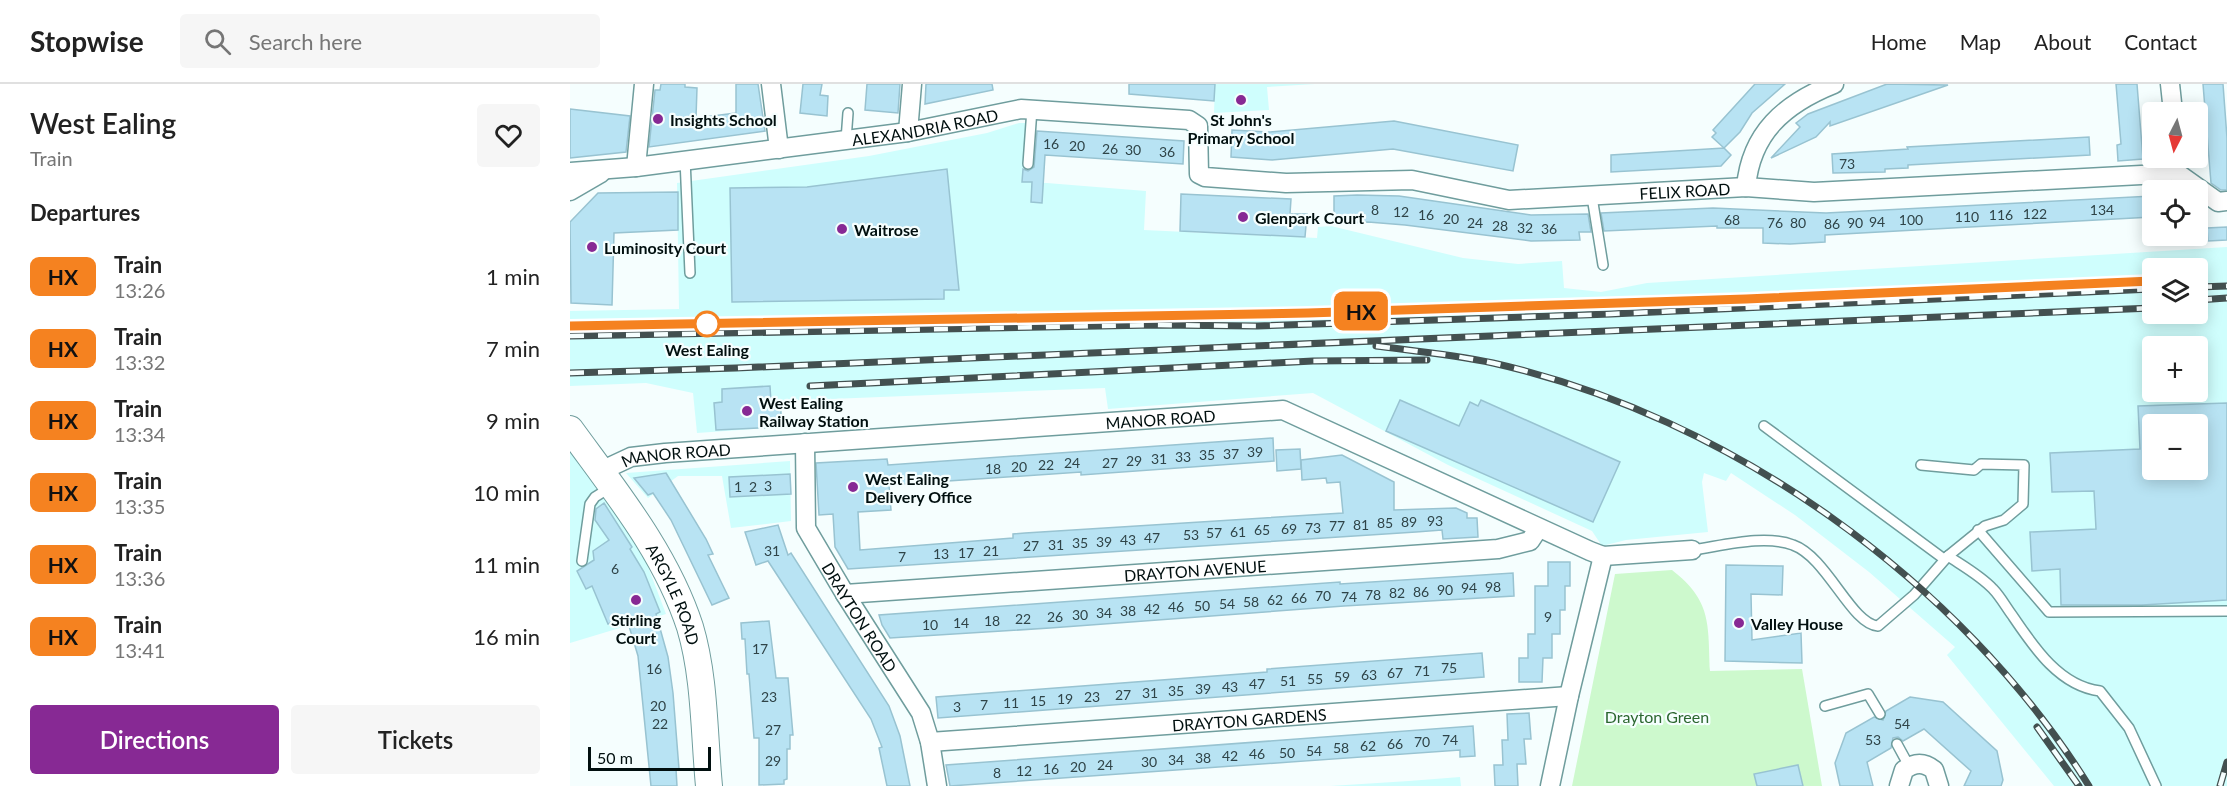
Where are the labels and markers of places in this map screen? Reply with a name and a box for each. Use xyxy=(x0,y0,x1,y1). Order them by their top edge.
marker: St John's Primary School xyxy=(1234,93,1248,107)
place label: Insights School xyxy=(670,110,777,129)
place label: St John's Primary School xyxy=(1187,110,1295,147)
marker: Insights School xyxy=(651,112,665,126)
place label: Glenpark Court xyxy=(1255,208,1364,227)
marker: Glenpark Court xyxy=(1236,210,1250,224)
place label: Waitrose xyxy=(854,220,919,239)
marker: Waitrose xyxy=(835,222,849,236)
place label: Luminosity Court xyxy=(604,238,726,257)
marker: Luminosity Court xyxy=(585,240,599,254)
marker: West Ealing xyxy=(694,311,720,337)
place label: West Ealing xyxy=(665,340,750,359)
place label: West Ealing Railway Station xyxy=(759,393,869,430)
marker: West Ealing Railway Station xyxy=(740,404,754,418)
place label: West Ealing Delivery Office xyxy=(865,469,972,506)
marker: West Ealing Delivery Office xyxy=(846,480,860,494)
marker: Stirling Court xyxy=(629,593,643,607)
place label: Stirling Court xyxy=(611,610,662,647)
place label: Valley House xyxy=(1750,614,1844,633)
marker: Valley House xyxy=(1732,616,1746,630)

